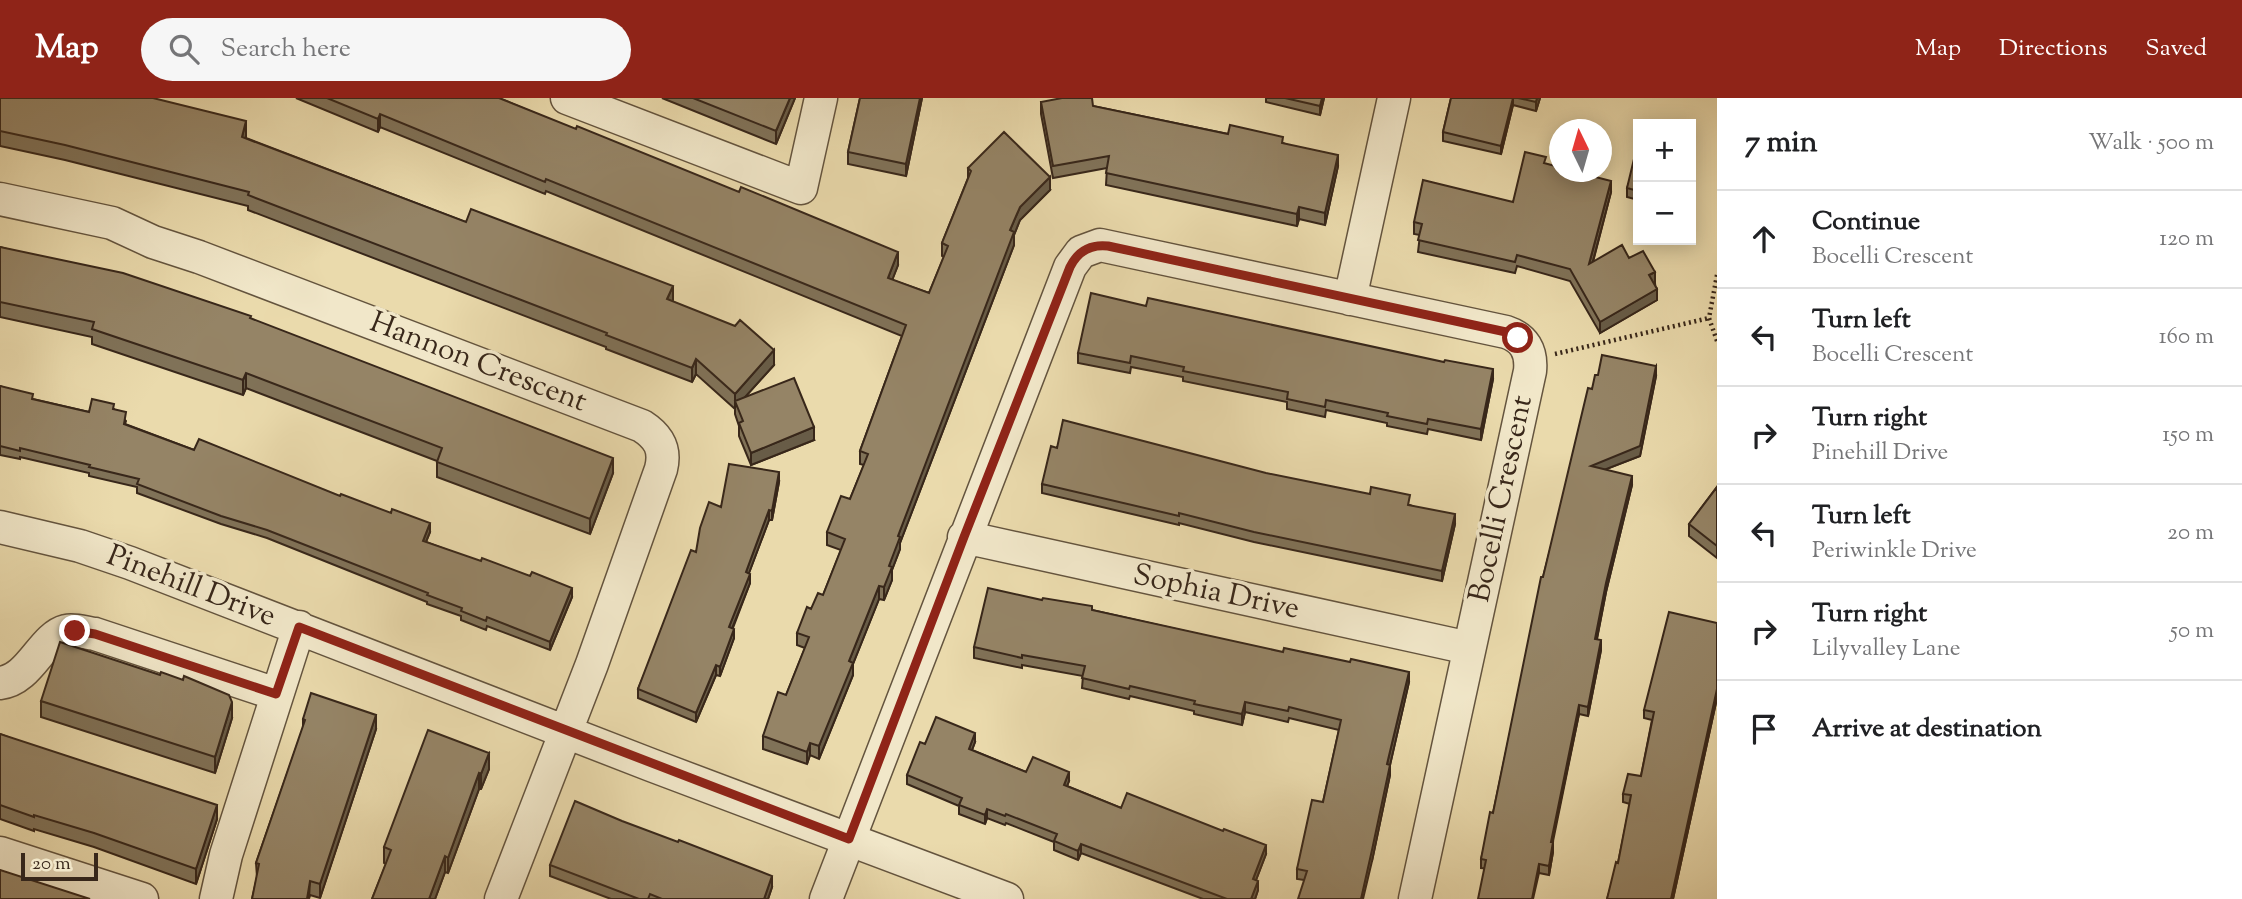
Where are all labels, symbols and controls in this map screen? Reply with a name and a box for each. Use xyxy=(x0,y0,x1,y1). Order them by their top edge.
search box xyxy=(141,18,631,81)
text: Map xyxy=(35,25,99,73)
icon: search xyxy=(165,30,203,68)
text: Search here xyxy=(221,31,351,68)
text: Map xyxy=(1915,32,1961,66)
text: Directions xyxy=(1999,32,2107,66)
text: Saved xyxy=(2145,32,2207,66)
north arrow xyxy=(1549,119,1612,182)
map controls xyxy=(1633,119,1696,245)
button: + xyxy=(1633,119,1696,182)
text: 7 min xyxy=(1745,122,1817,165)
text: Walk · 500 m xyxy=(2088,127,2214,160)
button: − xyxy=(1633,182,1696,245)
text: Continue xyxy=(1812,204,1920,241)
icon: ahead xyxy=(1745,220,1783,258)
text: 120 m xyxy=(2159,223,2214,256)
text: Bocelli Crescent xyxy=(1812,241,1973,274)
street label: Hannon Crescent xyxy=(363,302,593,424)
text: Turn left xyxy=(1812,302,1911,339)
icon: left xyxy=(1745,318,1783,356)
text: 160 m xyxy=(2159,321,2214,354)
route start xyxy=(1502,322,1533,353)
text: Bocelli Crescent xyxy=(1812,339,1973,372)
street label: Bocelli Crescent xyxy=(1459,392,1545,606)
text: Turn right xyxy=(1812,400,1927,437)
icon: right xyxy=(1745,416,1783,454)
text: 150 m xyxy=(2162,419,2214,452)
text: Pinehill Drive xyxy=(1812,437,1948,470)
text: Turn left xyxy=(1812,498,1911,535)
icon: left xyxy=(1745,514,1783,552)
text: 20 m xyxy=(2167,517,2214,550)
street label: Pinehill Drive xyxy=(100,535,282,639)
text: Periwinkle Drive xyxy=(1812,535,1977,568)
street label: Sophia Drive xyxy=(1129,554,1303,632)
text: Turn right xyxy=(1812,596,1927,633)
icon: right xyxy=(1745,612,1783,650)
route end xyxy=(59,615,90,646)
text: 50 m xyxy=(2170,615,2214,648)
text: Lilyvalley Lane xyxy=(1812,633,1961,666)
icon: arrive xyxy=(1745,710,1783,748)
text: Arrive at destination xyxy=(1812,711,2042,748)
scale bar xyxy=(21,850,98,882)
text: 20 m xyxy=(32,851,71,878)

